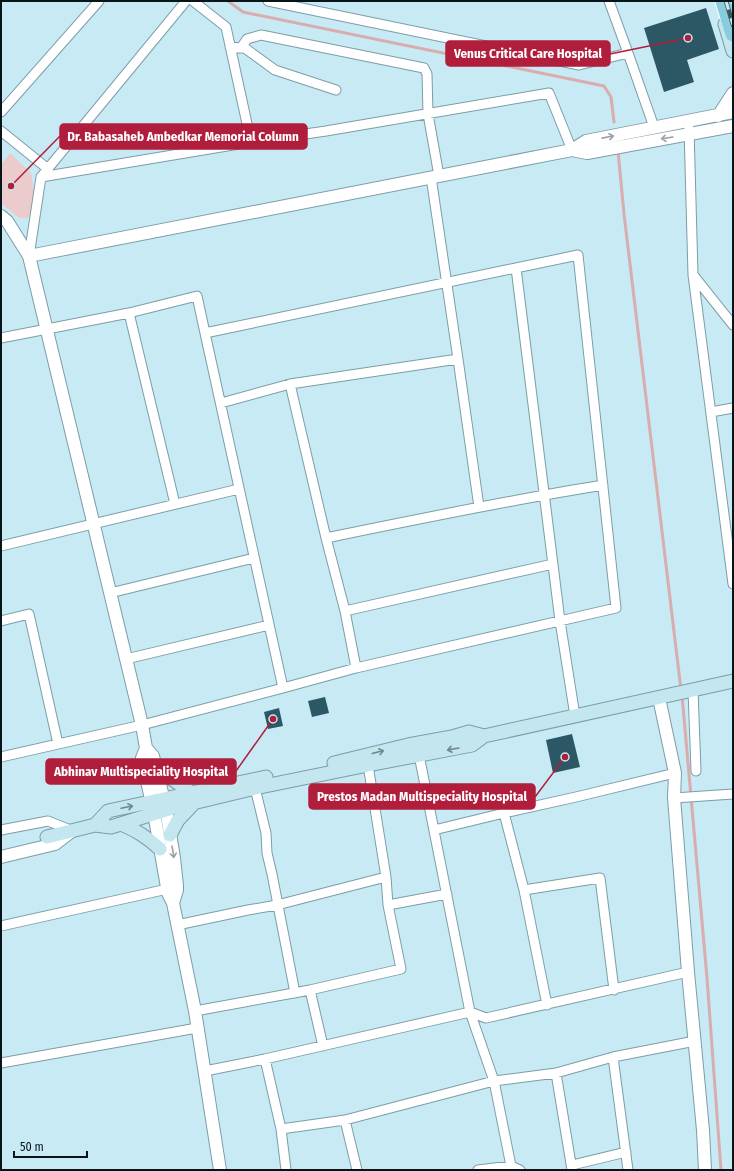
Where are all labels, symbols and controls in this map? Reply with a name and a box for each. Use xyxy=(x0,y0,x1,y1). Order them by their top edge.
callout: Venus Critical Care Hospital xyxy=(446,41,610,66)
text: Venus Critical Care Hospital xyxy=(453,46,602,61)
callout: Dr. Babasaheb Ambedkar Memorial Column xyxy=(60,124,307,149)
text: Dr. Babasaheb Ambedkar Memorial Column xyxy=(67,129,299,144)
one-way arrow xyxy=(601,132,614,140)
one-way arrow xyxy=(661,134,674,142)
one-way arrow xyxy=(447,745,460,753)
one-way arrow xyxy=(371,748,384,756)
callout: Abhinav Multispeciality Hospital xyxy=(46,759,236,784)
text: Abhinav Multispeciality Hospital xyxy=(53,764,228,779)
callout: Prestos Madan Multispeciality Hospital xyxy=(309,784,535,809)
text: Prestos Madan Multispeciality Hospital xyxy=(317,789,527,804)
one-way arrow xyxy=(121,802,134,810)
one-way arrow xyxy=(169,845,177,858)
scale bar xyxy=(14,1133,87,1159)
text: 50 m xyxy=(20,1140,44,1154)

